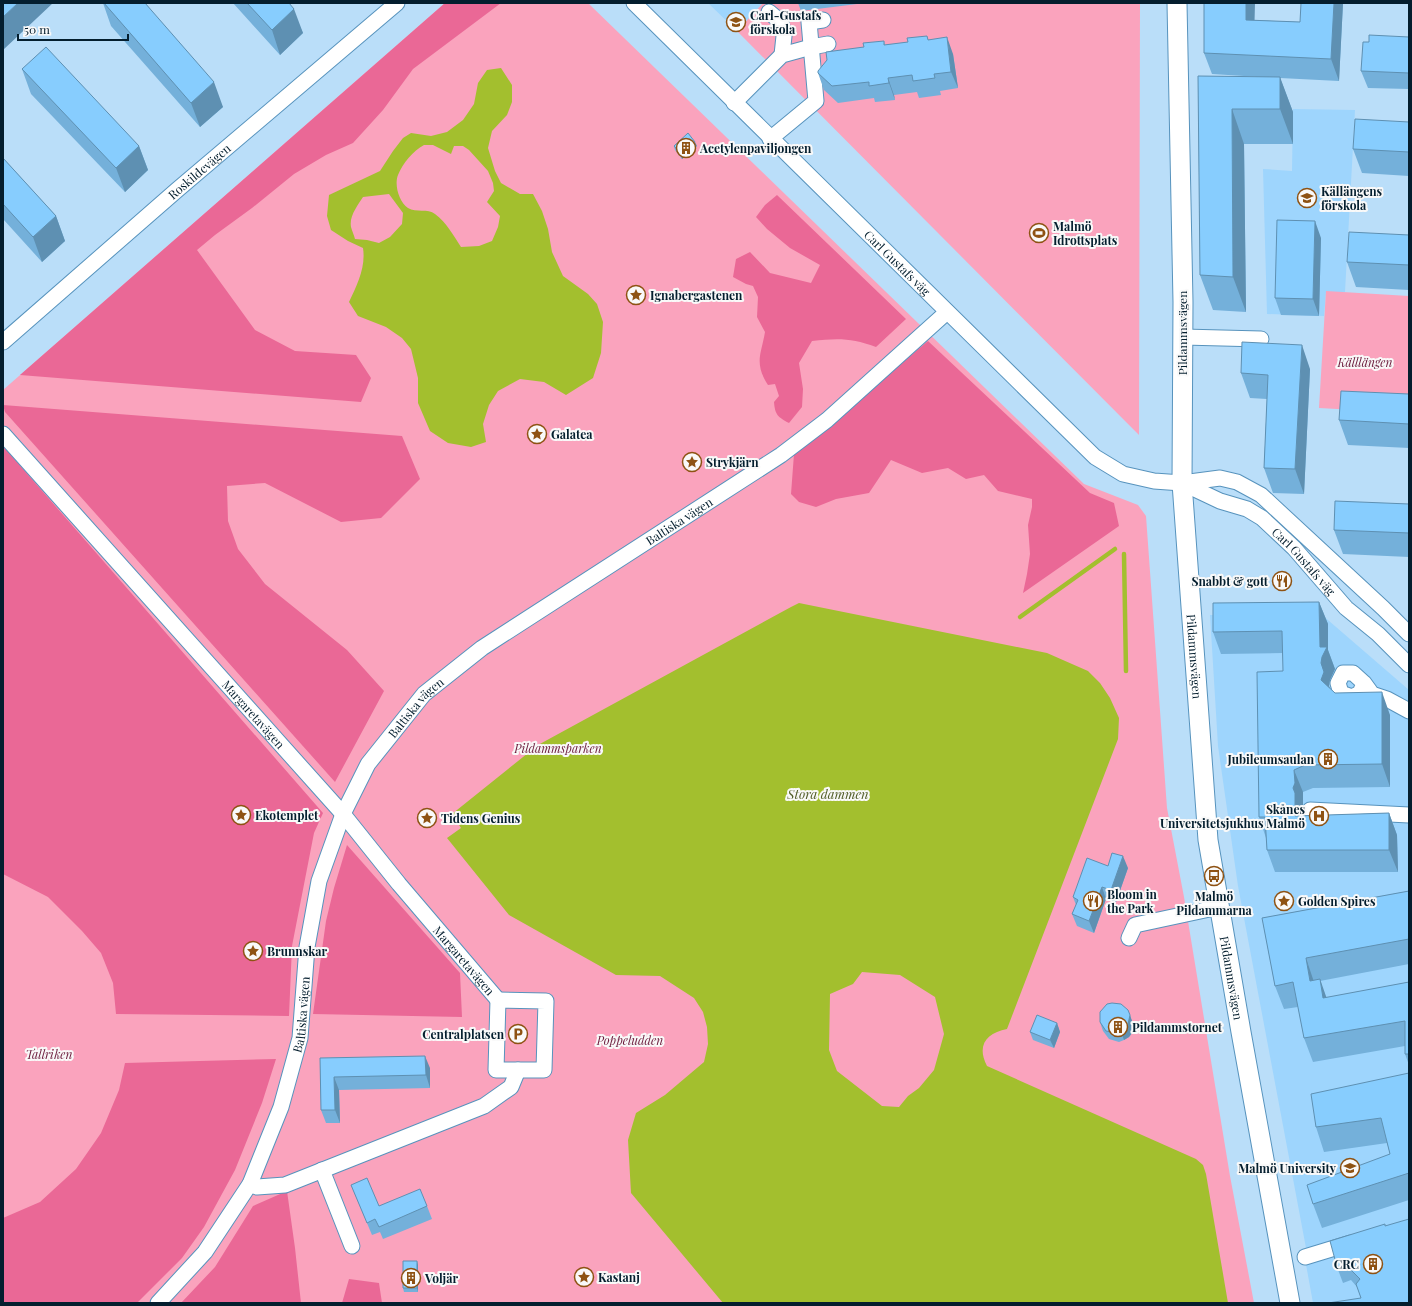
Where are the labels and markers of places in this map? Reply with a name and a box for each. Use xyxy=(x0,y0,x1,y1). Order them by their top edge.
place label: Carl-Gustafs förskola xyxy=(750,7,822,37)
school or university icon: Carl-Gustafs förskola xyxy=(725,11,747,33)
building icon: Acetylenpaviljongen xyxy=(675,137,697,159)
place label: Acetylenpaviljongen xyxy=(699,140,812,156)
place label: Källängens förskola xyxy=(1321,183,1383,213)
school or university icon: Källängens förskola xyxy=(1296,187,1318,209)
place label: Malmö Idrottsplats xyxy=(1053,218,1118,248)
sports icon: Malmö Idrottsplats xyxy=(1028,222,1050,244)
place icon: Ignabergastenen xyxy=(625,284,647,306)
place label: Ignabergastenen xyxy=(650,287,743,303)
place icon: Galatea xyxy=(526,423,548,445)
place label: Galatea xyxy=(551,426,593,442)
place icon: Strykjärn xyxy=(681,451,703,473)
place label: Strykjärn xyxy=(706,454,759,470)
restaurant icon: Snabbt & gott xyxy=(1271,570,1293,592)
place label: Snabbt & gott xyxy=(1191,573,1269,589)
building icon: Jubileumsaulan xyxy=(1317,748,1339,770)
place label: Jubileumsaulan xyxy=(1227,751,1315,767)
place label: Skånes Universitetsjukhus Malmö xyxy=(1160,801,1305,831)
place icon: Ekotemplet xyxy=(230,804,252,826)
hospital icon: Skånes Universitetsjukhus Malmö xyxy=(1308,805,1330,827)
place label: Ekotemplet xyxy=(255,807,319,823)
place icon: Tidens Genius xyxy=(416,807,438,829)
place label: Tidens Genius xyxy=(441,810,521,826)
bus stop icon: Malmö Pildammarna xyxy=(1203,865,1225,887)
place label: Bloom in the Park xyxy=(1106,886,1158,916)
place label: Malmö Pildammarna xyxy=(1176,888,1253,918)
restaurant icon: Bloom in the Park xyxy=(1082,890,1104,912)
place icon: Golden Spires xyxy=(1273,890,1295,912)
place label: Golden Spires xyxy=(1298,893,1376,909)
place icon: Brunnskar xyxy=(242,940,264,962)
place label: Brunnskar xyxy=(267,943,327,959)
building icon: Pildammstornet xyxy=(1107,1016,1129,1038)
place label: Pildammstornet xyxy=(1132,1019,1223,1035)
parking icon: Centralplatsen xyxy=(507,1023,529,1045)
place label: Centralplatsen xyxy=(422,1026,505,1042)
school or university icon: Malmö University xyxy=(1339,1157,1361,1179)
place label: Malmö University xyxy=(1238,1160,1337,1176)
building icon: CRC xyxy=(1362,1253,1384,1275)
place label: CRC xyxy=(1334,1256,1359,1272)
place icon: Kastanj xyxy=(573,1266,595,1288)
building icon: Voljär xyxy=(400,1267,422,1289)
place label: Kastanj xyxy=(598,1269,640,1285)
place label: Voljär xyxy=(424,1270,458,1286)

